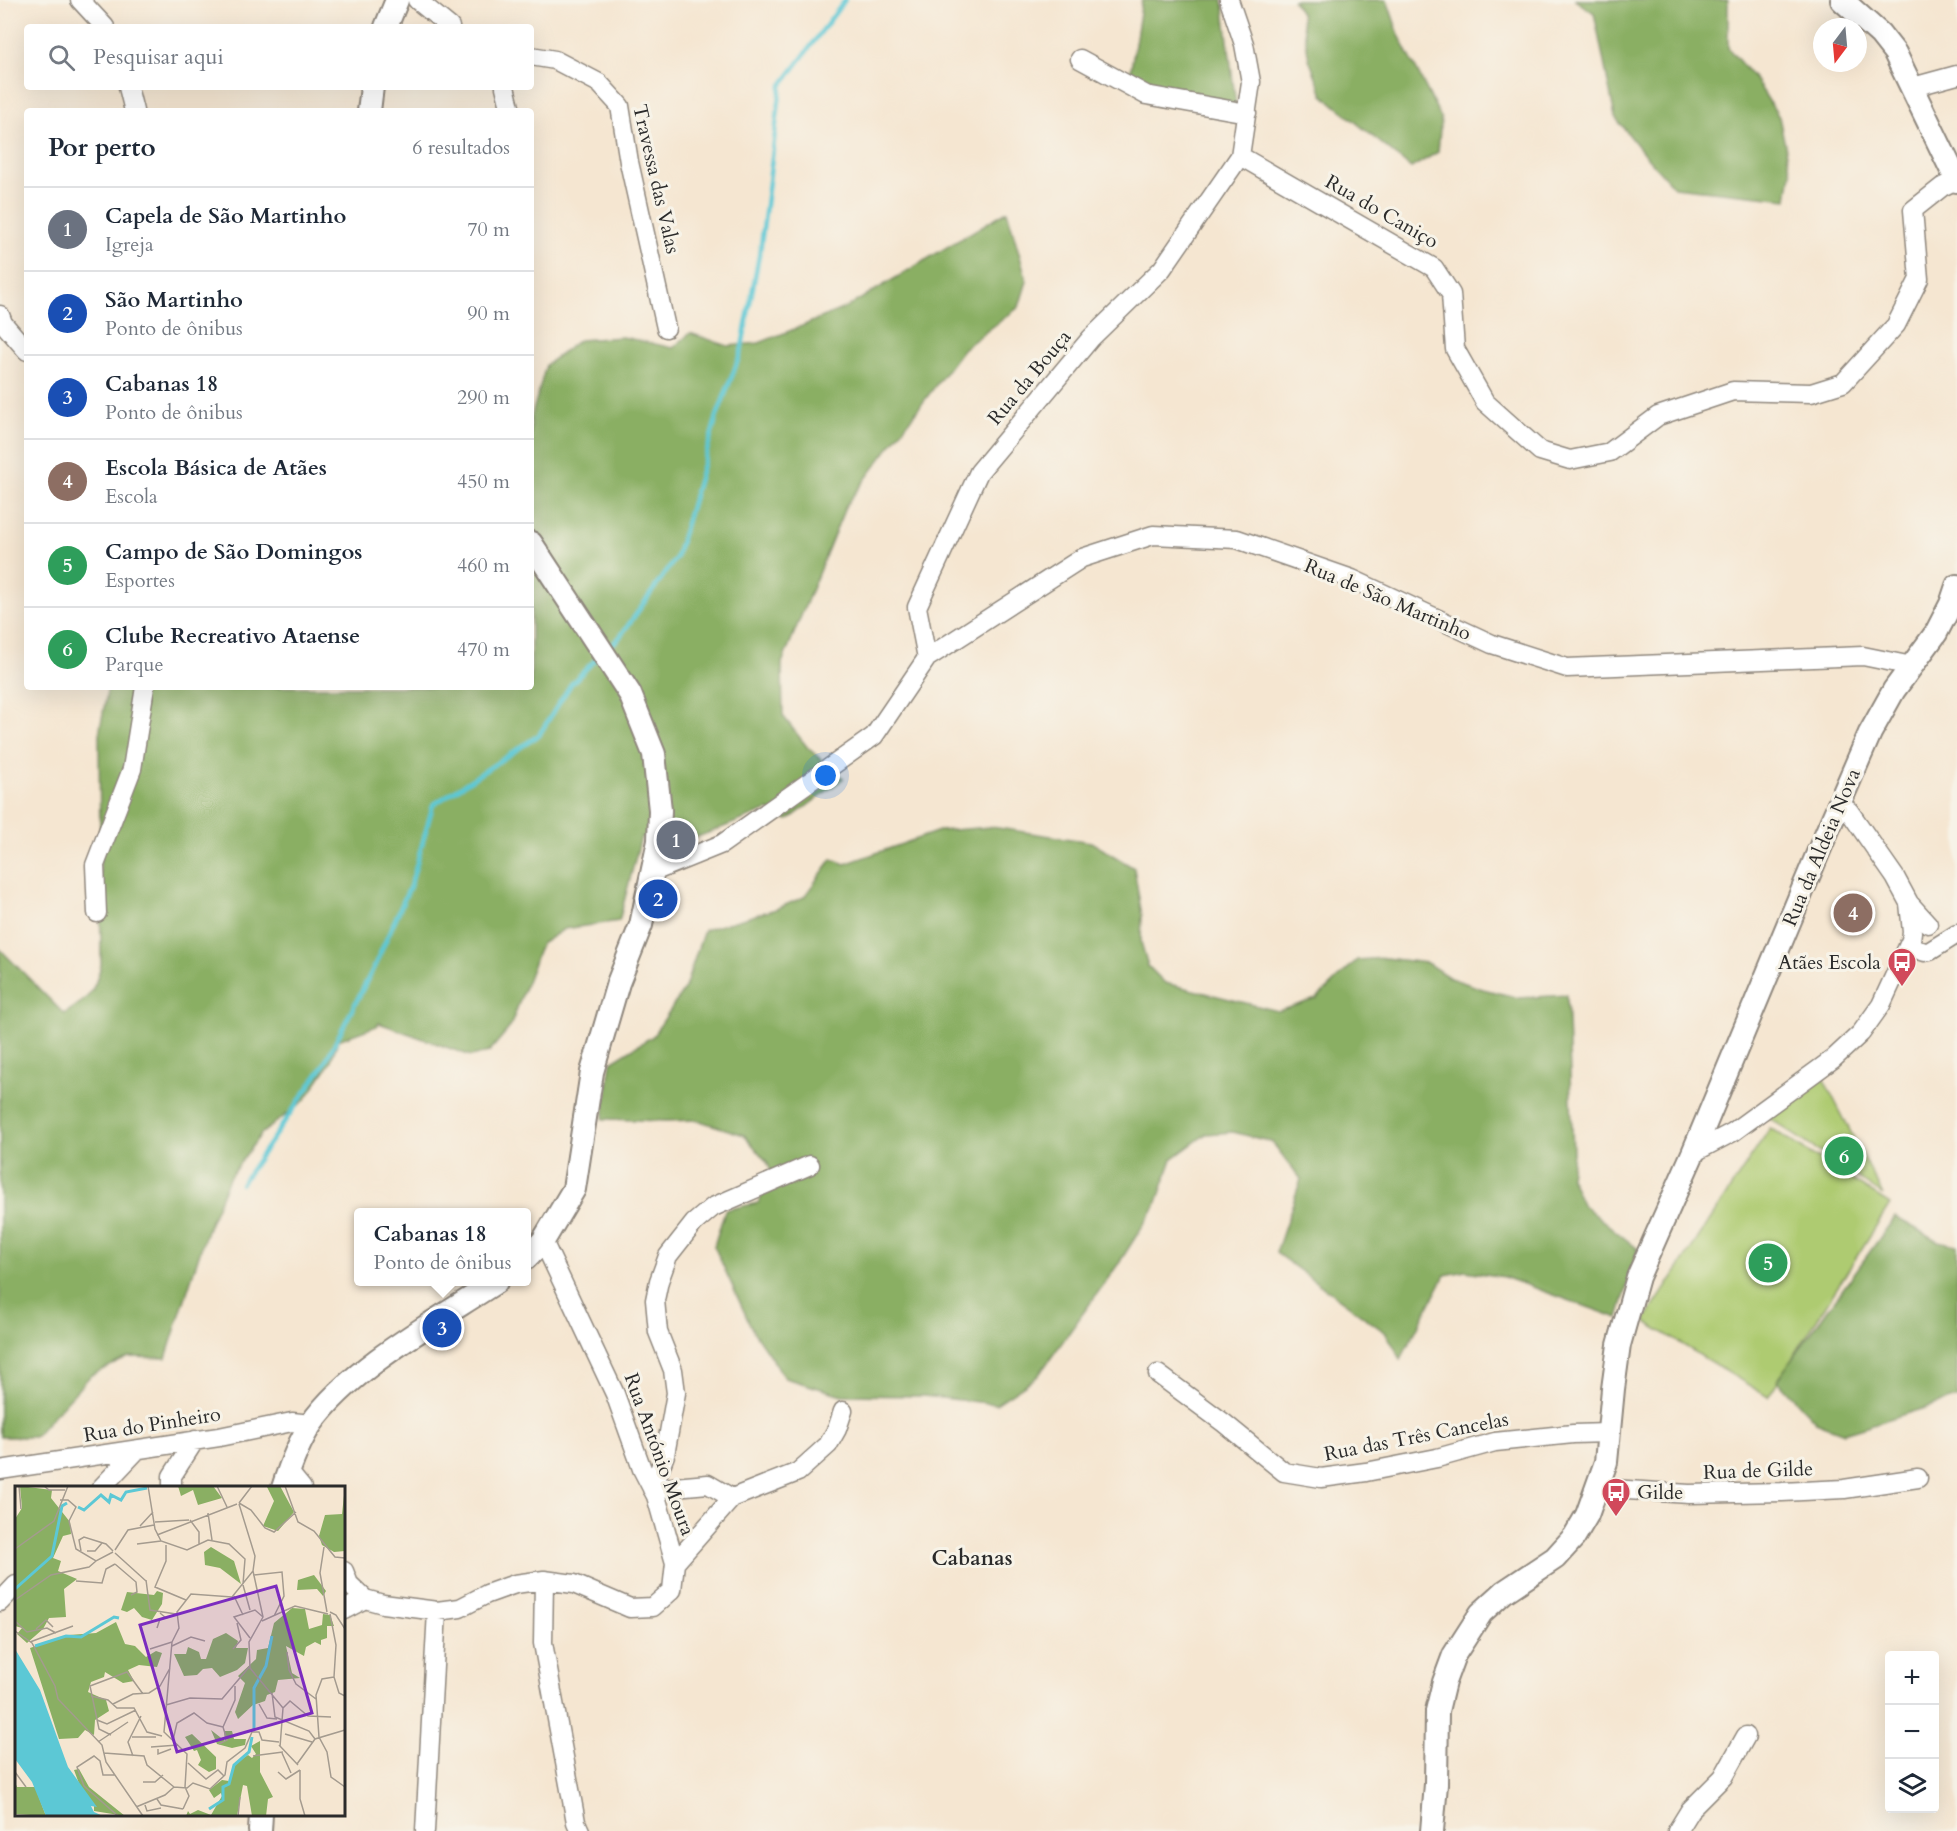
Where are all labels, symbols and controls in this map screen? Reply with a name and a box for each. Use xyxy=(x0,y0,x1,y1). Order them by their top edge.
north arrow xyxy=(1813,18,1867,72)
search box xyxy=(24,24,534,90)
icon: search xyxy=(45,41,78,74)
text: Pesquisar aqui xyxy=(93,42,224,72)
street label: Travessa das Valas xyxy=(626,102,687,256)
text: Por perto xyxy=(48,130,156,165)
text: 6 resultados xyxy=(412,134,510,161)
street label: Rua do Caniço xyxy=(1320,168,1443,255)
text: Capela de São Martinho xyxy=(105,201,346,231)
text: 1 xyxy=(62,216,73,243)
text: 70 m xyxy=(467,216,510,243)
text: Igreja xyxy=(105,231,154,258)
text: São Martinho xyxy=(105,285,243,315)
text: 2 xyxy=(62,300,73,327)
text: 90 m xyxy=(467,300,510,327)
text: Ponto de ônibus xyxy=(105,315,243,342)
street label: Rua da Bouça xyxy=(982,324,1077,431)
text: Cabanas 18 xyxy=(105,369,218,399)
text: 3 xyxy=(62,384,73,411)
text: 290 m xyxy=(457,384,510,411)
text: Ponto de ônibus xyxy=(105,399,243,426)
text: Escola Básica de Atães xyxy=(105,453,327,483)
text: 4 xyxy=(62,468,73,495)
text: 450 m xyxy=(457,468,510,495)
text: Escola xyxy=(105,483,158,510)
text: Campo de São Domingos xyxy=(105,537,362,567)
text: 5 xyxy=(62,552,73,579)
text: 460 m xyxy=(457,552,510,579)
street label: Rua de São Martinho xyxy=(1300,552,1476,647)
text: Esportes xyxy=(105,567,175,594)
text: Clube Recreativo Ataense xyxy=(105,621,360,651)
text: 6 xyxy=(62,636,73,663)
text: 470 m xyxy=(457,636,510,663)
text: Parque xyxy=(105,651,164,678)
your location xyxy=(811,761,840,790)
street label: Rua da Aldeia Nova xyxy=(1776,764,1867,930)
pin: 1 xyxy=(656,818,696,862)
pin: 2 xyxy=(638,876,678,922)
pin: 4 xyxy=(1834,890,1872,936)
bus stop icon: Atães Escola xyxy=(1886,946,1918,988)
place label: Atães Escola xyxy=(1778,949,1881,976)
pin: 6 xyxy=(1824,1134,1864,1178)
popup xyxy=(354,1208,531,1286)
text: Cabanas 18 xyxy=(374,1219,487,1249)
pin: 5 xyxy=(1748,1240,1788,1286)
text: Ponto de ônibus xyxy=(374,1249,511,1276)
pin: 3 xyxy=(422,1306,462,1350)
street label: Rua António Moura xyxy=(618,1369,702,1540)
street label: Rua do Pinheiro xyxy=(82,1400,223,1449)
street label: Rua das Três Cancelas xyxy=(1322,1405,1511,1468)
street label: Rua de Gilde xyxy=(1702,1455,1814,1486)
bus stop icon: Gilde xyxy=(1600,1476,1632,1518)
place label: Gilde xyxy=(1637,1479,1683,1506)
inset map xyxy=(15,1486,345,1816)
district label: Cabanas xyxy=(932,1544,1012,1573)
map controls xyxy=(1885,1651,1939,1813)
button: + xyxy=(1885,1651,1939,1705)
button: − xyxy=(1885,1705,1939,1759)
button: layers xyxy=(1885,1759,1939,1813)

